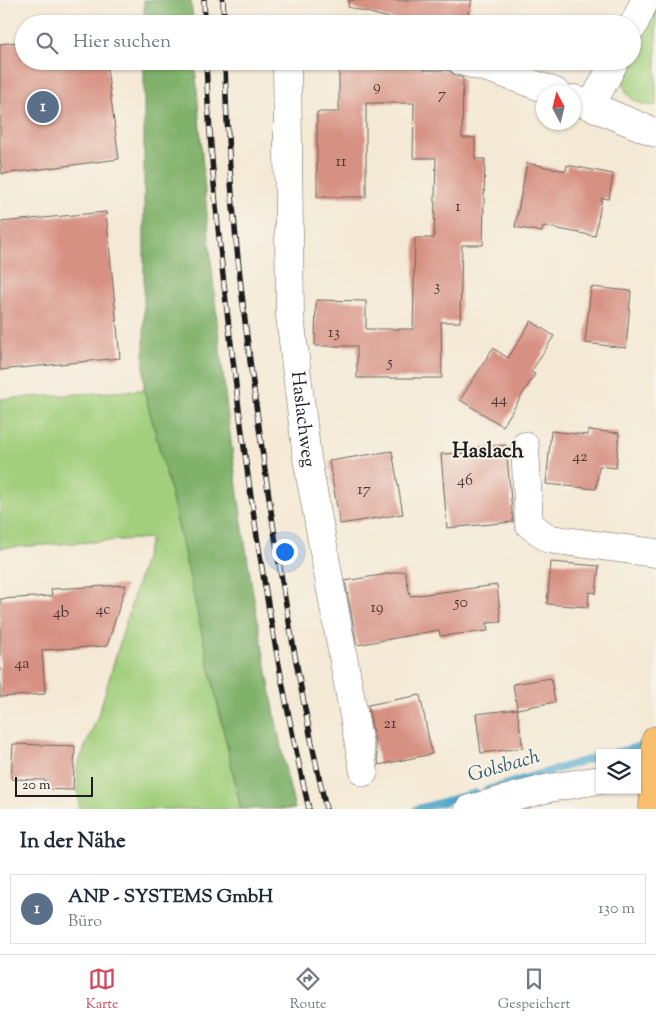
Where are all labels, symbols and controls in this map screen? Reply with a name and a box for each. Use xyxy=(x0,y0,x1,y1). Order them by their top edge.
search box xyxy=(15,15,641,70)
icon: search xyxy=(33,29,61,57)
text: Hier suchen xyxy=(73,29,171,56)
house number: 9 xyxy=(373,76,381,99)
house number: 7 xyxy=(438,84,446,107)
north arrow xyxy=(536,85,581,130)
pin: 1 xyxy=(27,88,59,126)
house number: 11 xyxy=(336,151,347,174)
house number: 1 xyxy=(455,196,461,219)
house number: 3 xyxy=(434,276,440,299)
house number: 13 xyxy=(328,322,340,345)
house number: 5 xyxy=(386,352,393,375)
street label: Haslachweg xyxy=(283,370,322,469)
house number: 44 xyxy=(491,389,507,412)
district label: Haslach xyxy=(452,437,524,467)
house number: 42 xyxy=(572,446,588,469)
house number: 46 xyxy=(457,470,473,493)
house number: 17 xyxy=(357,479,371,502)
your location xyxy=(272,539,298,565)
house number: 50 xyxy=(453,592,468,615)
house number: 19 xyxy=(370,597,384,620)
house number: 4c xyxy=(95,599,111,622)
house number: 4b xyxy=(53,602,70,625)
house number: 4a xyxy=(14,653,30,676)
house number: 21 xyxy=(384,713,397,736)
water label: Golsbach xyxy=(465,743,544,791)
map controls xyxy=(596,749,641,794)
button: layers xyxy=(596,749,641,794)
scale bar xyxy=(15,774,92,797)
text: 20 m xyxy=(22,776,51,796)
text: In der Nähe xyxy=(20,827,126,857)
text: ANP - SYSTEMS GmbH xyxy=(68,884,273,911)
text: 1 xyxy=(34,898,40,921)
text: 130 m xyxy=(598,898,635,921)
text: Büro xyxy=(68,911,102,934)
tab: Karte xyxy=(86,965,119,1015)
tab: Route xyxy=(290,965,327,1015)
tab: Gespeichert xyxy=(498,965,570,1015)

